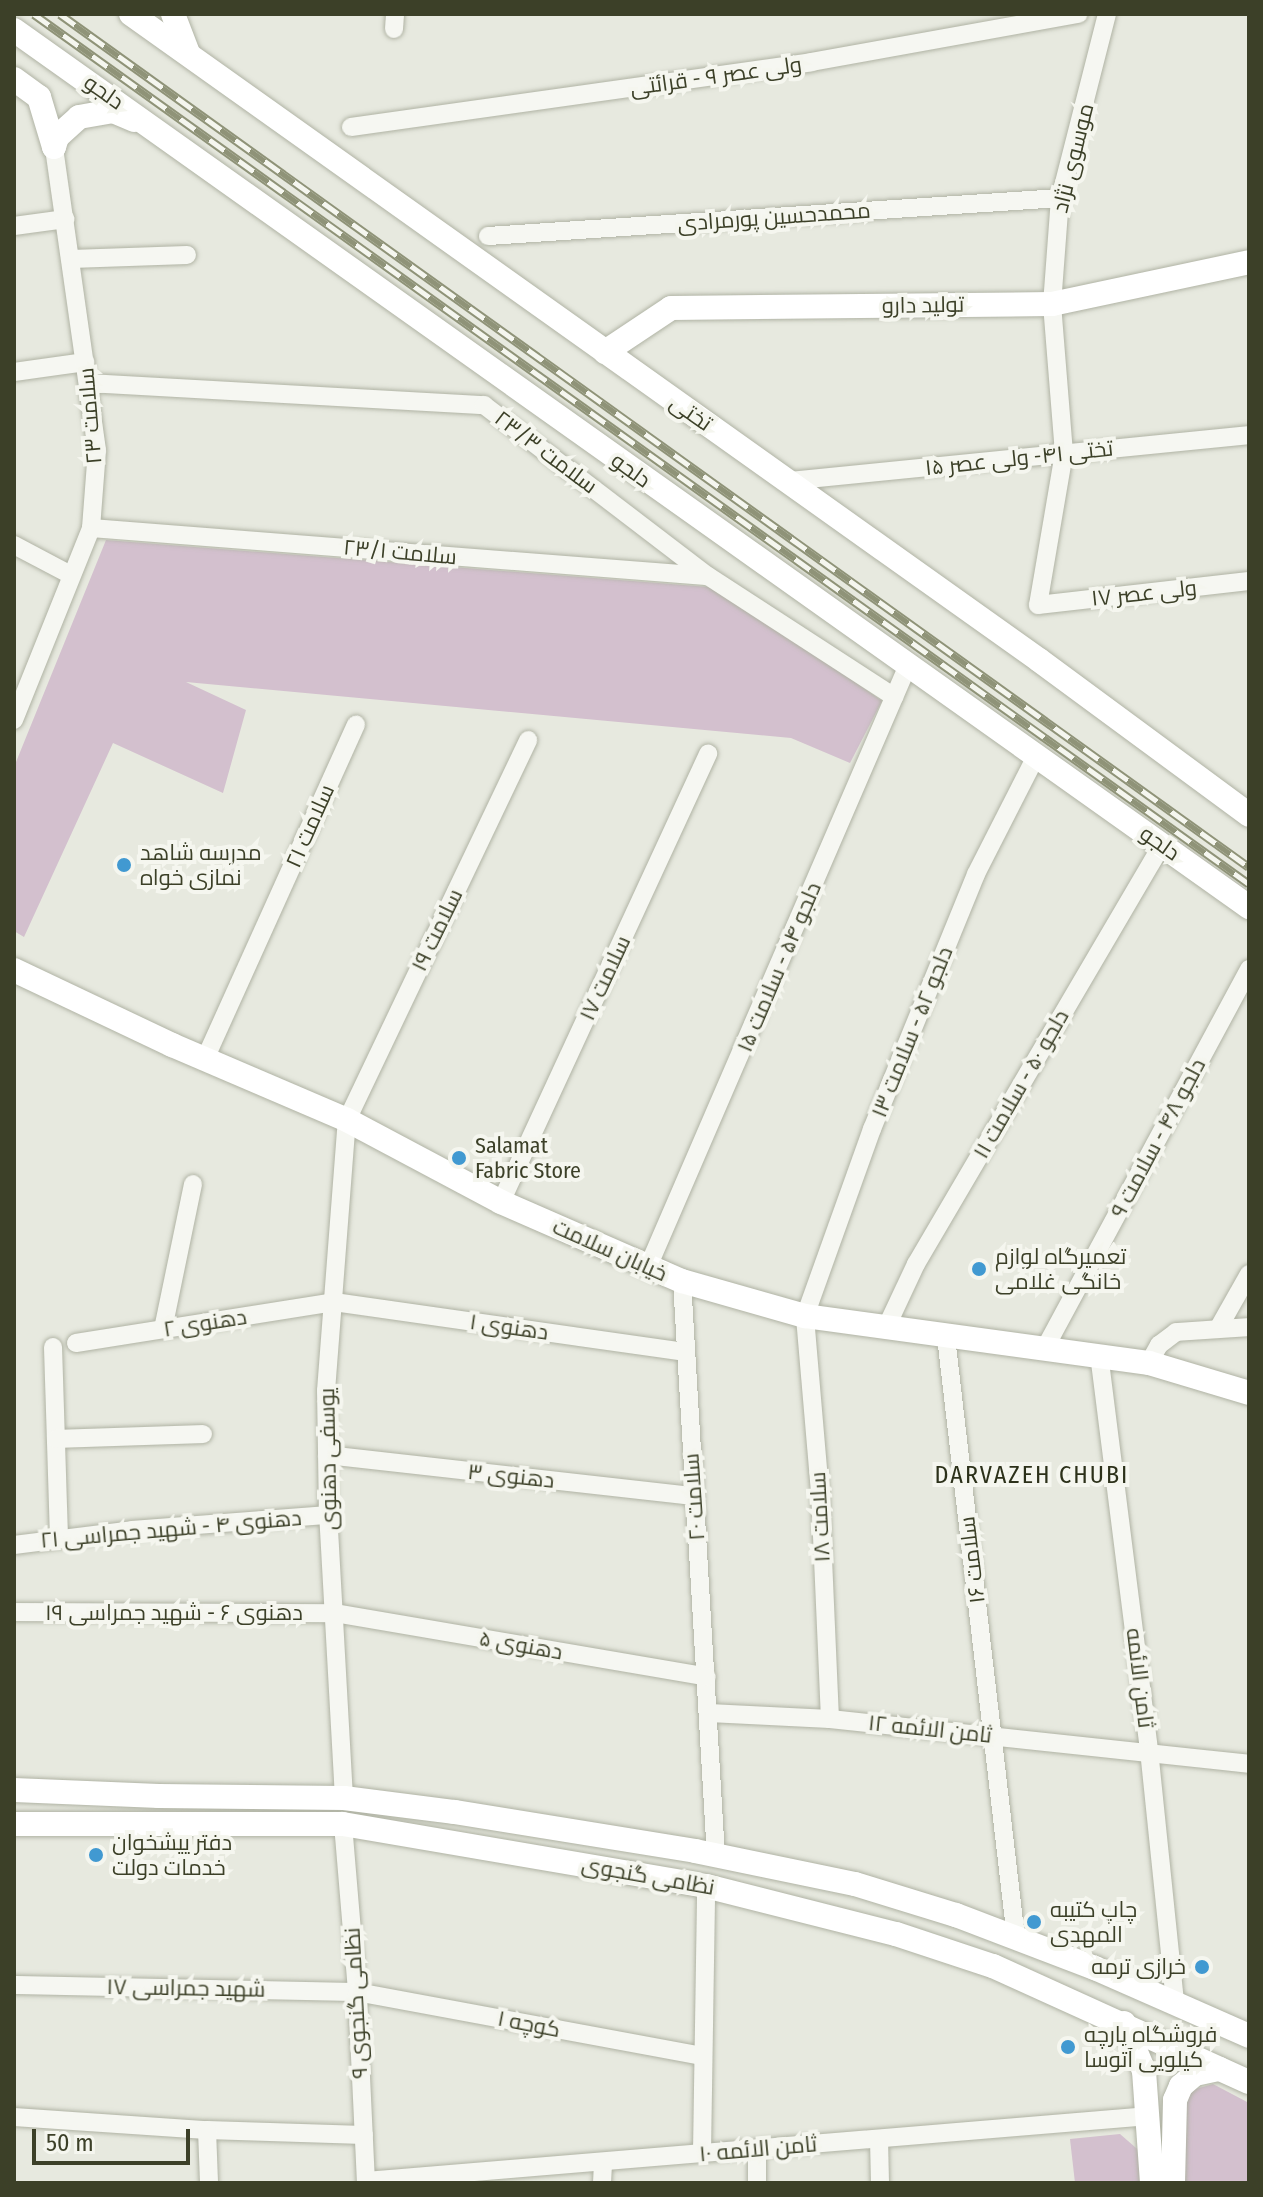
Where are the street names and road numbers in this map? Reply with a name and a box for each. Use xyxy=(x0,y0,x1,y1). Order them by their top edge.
street label: ولی عصر ۹ - قرائتی xyxy=(629,51,803,101)
street label: دلجو xyxy=(79,69,129,115)
street label: موسوی نژاد xyxy=(1047,101,1099,215)
street label: محمدحسین پورمرادی xyxy=(677,197,871,237)
street label: تولید دارو xyxy=(882,291,964,319)
street label: سلامت ۲۳ xyxy=(73,367,107,465)
street label: تختی xyxy=(665,389,717,437)
street label: سلامت ۲۳/۳ xyxy=(489,405,603,499)
street label: تختی ۴۱- ولی عصر ۱۵ xyxy=(924,435,1114,481)
street label: دلجو xyxy=(606,447,656,493)
street label: سلامت ۲۳/۱ xyxy=(342,534,458,570)
street label: ولی عصر ۱۷ xyxy=(1090,574,1198,612)
street label: سلامت ۲۱ xyxy=(280,780,340,872)
street label: دلجو xyxy=(1135,820,1185,866)
street label: دلجو ۵۴ - سلامت ۱۵ xyxy=(731,878,827,1056)
street label: سلامت ۱۹ xyxy=(406,884,468,976)
street label: سلامت ۱۷ xyxy=(574,931,636,1025)
street label: دلجو ۵۲ - سلامت ۱۳ xyxy=(866,943,958,1121)
street label: دلجو ۵۰ - سلامت ۱۱ xyxy=(968,1005,1074,1163)
street label: دلجو ۴۸ - سلامت ۹ xyxy=(1105,1054,1211,1222)
street label: خیابان سلامت xyxy=(549,1213,671,1287)
street label: دهنوی ۲ xyxy=(162,1303,248,1343)
street label: دهنوی ۱ xyxy=(468,1308,550,1346)
street label: یوسفی دهنوی xyxy=(314,1388,342,1530)
street label: سلامت ۲۰ xyxy=(678,1453,710,1541)
street label: دهنوی ۳ xyxy=(466,1458,556,1494)
street label: سلامت ۱۸ xyxy=(804,1471,836,1563)
street label: دهنوی ۴ - شهید جمراسی ۲۱ xyxy=(39,1504,303,1554)
street label: سلامت ۱۶ xyxy=(954,1515,990,1605)
street label: دهنوی ۶ - شهید جمراسی ۱۹ xyxy=(45,1600,303,1626)
street label: دهنوی ۵ xyxy=(477,1625,565,1665)
street label: ثامن الائمه xyxy=(1121,1626,1159,1730)
street label: ثامن الائمه ۱۲ xyxy=(867,1709,993,1749)
street label: نظامی گنجوی xyxy=(579,1851,717,1901)
street label: نظامی گنجوی ۹ xyxy=(339,1927,373,2079)
street label: شهید جمراسی ۱۷ xyxy=(106,1973,266,2003)
street label: کوچه ۱ xyxy=(495,2005,563,2043)
street label: ثامن الائمه ۱۰ xyxy=(698,2131,818,2167)

